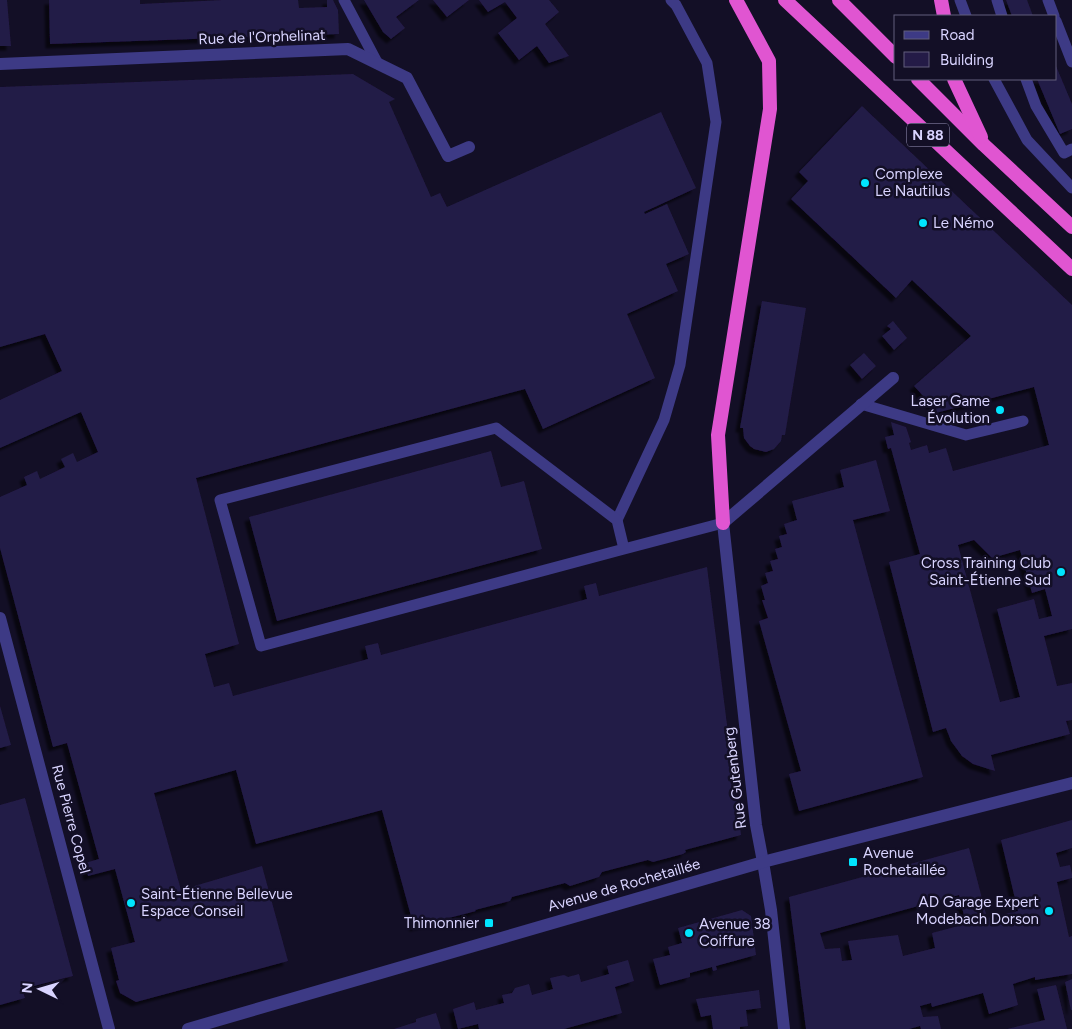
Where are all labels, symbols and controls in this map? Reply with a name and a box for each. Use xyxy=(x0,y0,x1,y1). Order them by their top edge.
legend xyxy=(894,15,1057,80)
street label: Rue de l'Orphelinat xyxy=(198,26,326,48)
text: Road xyxy=(940,26,975,44)
text: Building xyxy=(940,51,994,69)
road number: N 88 xyxy=(907,124,949,146)
place label: Complexe Le Nautilus xyxy=(875,165,950,200)
marker: Complexe Le Nautilus xyxy=(859,177,871,189)
place label: Le Némo xyxy=(933,214,994,232)
marker: Le Némo xyxy=(917,217,929,229)
place label: Laser Game Évolution xyxy=(911,392,990,427)
marker: Laser Game Évolution xyxy=(994,404,1006,416)
place label: Cross Training Club Saint-Étienne Sud xyxy=(921,554,1051,589)
marker: Cross Training Club Saint-Étienne Sud xyxy=(1055,566,1067,578)
street label: Rue Gutenberg xyxy=(720,726,750,830)
street label: Rue Pierre Copel xyxy=(48,763,94,875)
place label: Avenue Rochetaillée xyxy=(863,844,946,879)
street label: Avenue de Rochetaillée xyxy=(546,855,702,915)
marker: Avenue Rochetaillée xyxy=(847,856,859,868)
place label: Saint-Étienne Bellevue Espace Conseil xyxy=(141,885,293,920)
place label: AD Garage Expert Modebach Dorson xyxy=(916,893,1039,928)
marker: Saint-Étienne Bellevue Espace Conseil xyxy=(125,897,137,909)
marker: AD Garage Expert Modebach Dorson xyxy=(1043,905,1055,917)
place label: Thimonnier xyxy=(404,914,479,932)
place label: Avenue 38 Coiffure xyxy=(699,915,771,950)
marker: Thimonnier xyxy=(483,917,495,929)
marker: Avenue 38 Coiffure xyxy=(683,927,695,939)
north arrow xyxy=(15,964,65,1014)
text: N xyxy=(19,982,36,994)

